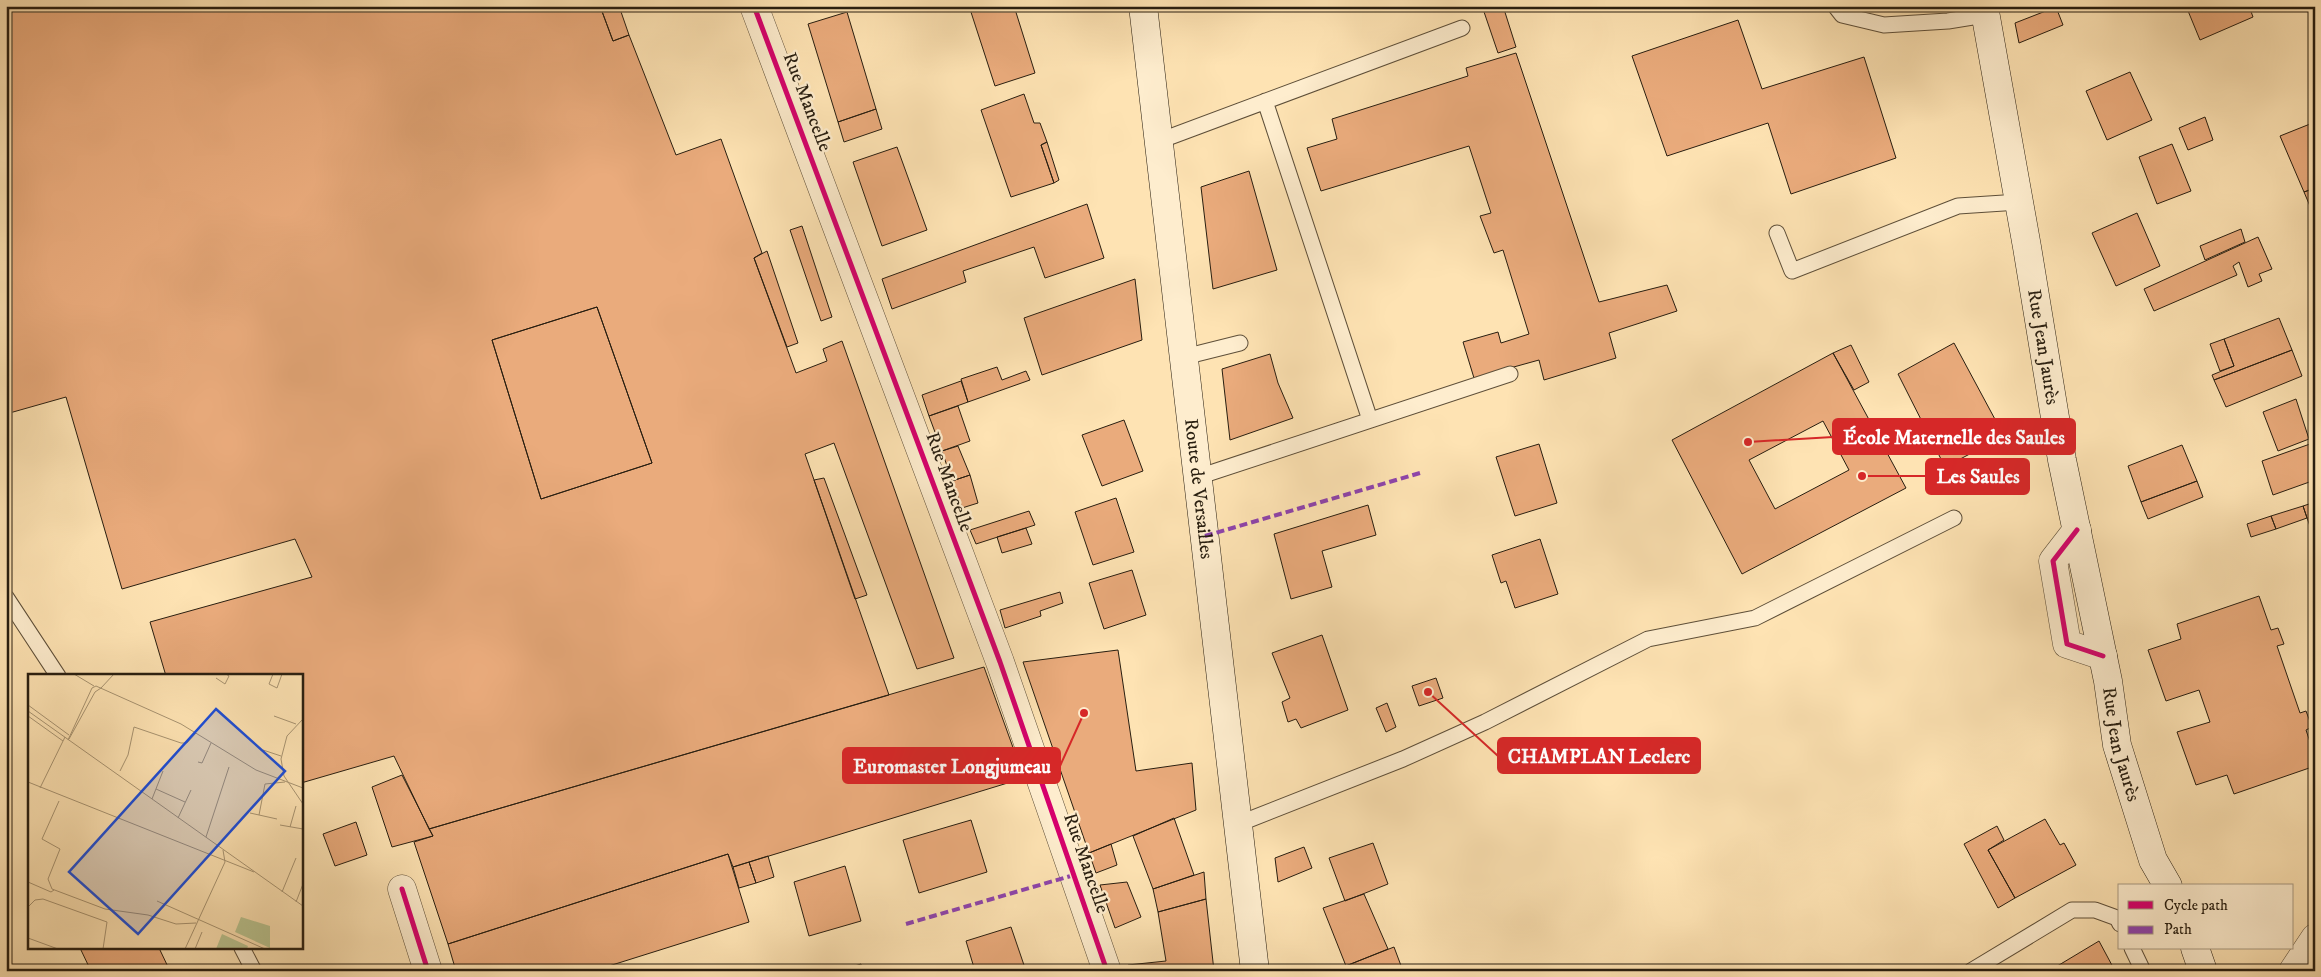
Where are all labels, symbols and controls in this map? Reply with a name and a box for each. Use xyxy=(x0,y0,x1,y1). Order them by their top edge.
street label: Rue Mancelle xyxy=(778,49,836,155)
street label: Rue Jean Jaurès xyxy=(2023,287,2064,406)
street label: Route de Versailles xyxy=(1179,417,1219,560)
callout: École Maternelle des Saules xyxy=(1833,419,2075,454)
text: École Maternelle des Saules xyxy=(1843,425,2065,451)
street label: Rue Mancelle xyxy=(920,429,978,535)
callout: Les Saules xyxy=(1926,459,2029,494)
text: Les Saules xyxy=(1936,465,2020,490)
inset map xyxy=(28,674,302,950)
street label: Rue Jean Jaurès xyxy=(2097,686,2145,804)
callout: CHAMPLAN Leclerc xyxy=(1498,738,1700,773)
text: CHAMPLAN Leclerc xyxy=(1508,745,1691,770)
callout: Euromaster Longjumeau xyxy=(843,748,1060,783)
text: Euromaster Longjumeau xyxy=(853,755,1051,780)
street label: Rue Mancelle xyxy=(1058,810,1114,916)
legend xyxy=(2118,884,2294,950)
text: Cycle path xyxy=(2164,896,2228,915)
text: Path xyxy=(2164,920,2192,939)

